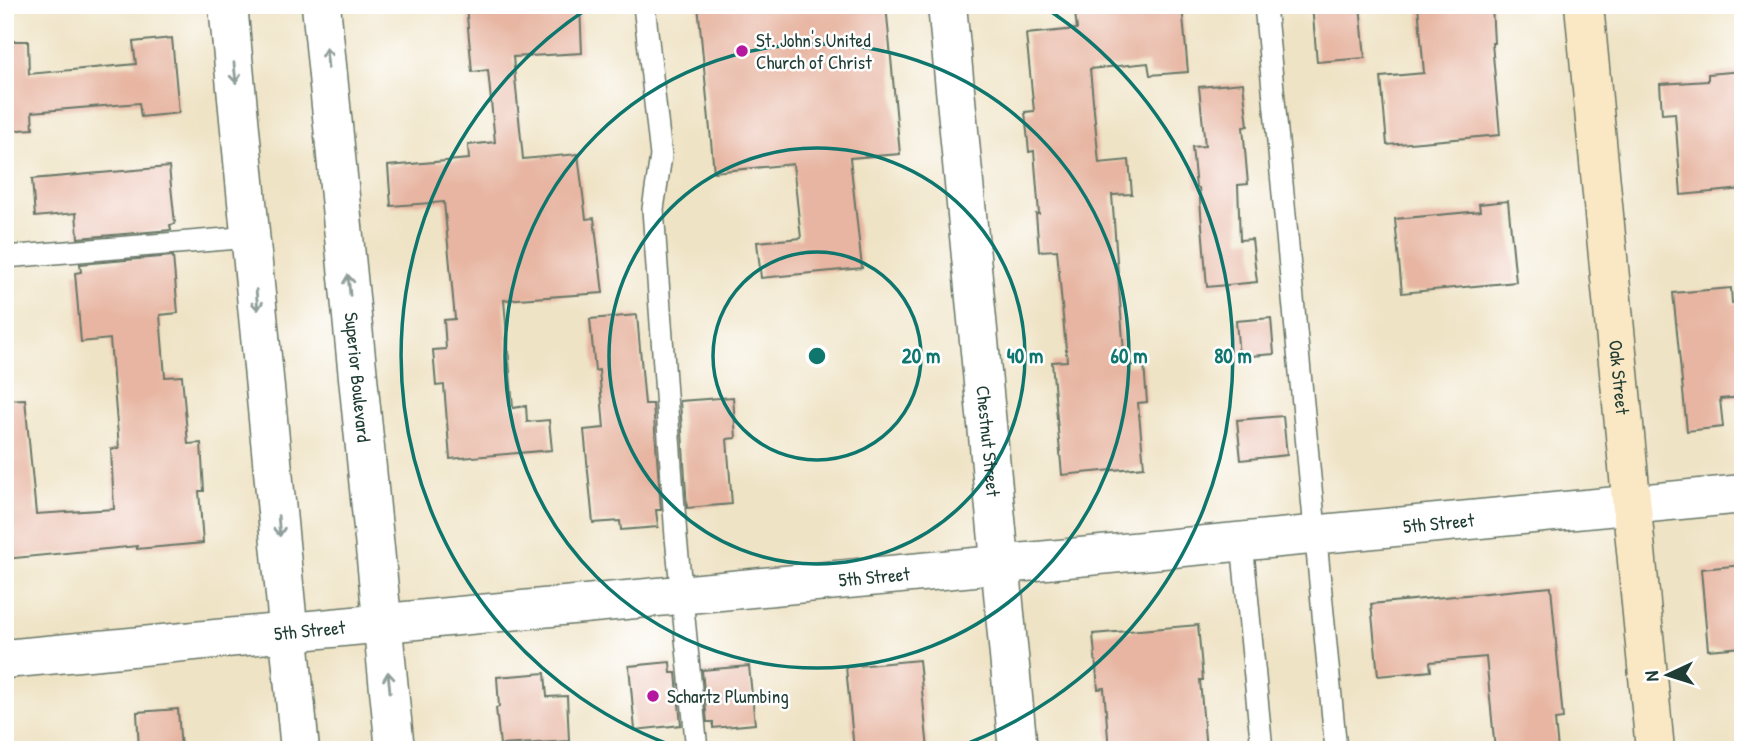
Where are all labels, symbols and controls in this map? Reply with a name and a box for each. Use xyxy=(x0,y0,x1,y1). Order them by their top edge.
place label: St. John's United Church of Christ xyxy=(756,27,872,75)
marker: St. John's United Church of Christ xyxy=(734,43,750,59)
one-way arrow xyxy=(320,48,333,70)
one-way arrow xyxy=(228,61,241,84)
one-way arrow xyxy=(343,274,356,297)
one-way arrow xyxy=(251,288,264,310)
street label: Superior Boulevard xyxy=(339,311,377,444)
street label: Oak Street xyxy=(1603,339,1636,416)
text: 20 m xyxy=(902,341,940,370)
text: 40 m xyxy=(1007,341,1043,370)
text: 60 m xyxy=(1111,341,1147,370)
text: 80 m xyxy=(1214,341,1252,370)
centre of rings xyxy=(805,344,829,368)
street label: Chestnut Street xyxy=(970,384,1007,498)
street label: 5th Street xyxy=(1402,507,1476,539)
one-way arrow xyxy=(273,514,286,537)
street label: 5th Street xyxy=(837,560,911,593)
street label: 5th Street xyxy=(273,614,347,646)
north arrow xyxy=(1632,640,1702,710)
text: N xyxy=(1638,670,1664,682)
one-way arrow xyxy=(382,671,395,694)
place label: Schartz Plumbing xyxy=(667,683,789,709)
marker: Schartz Plumbing xyxy=(645,688,661,704)

